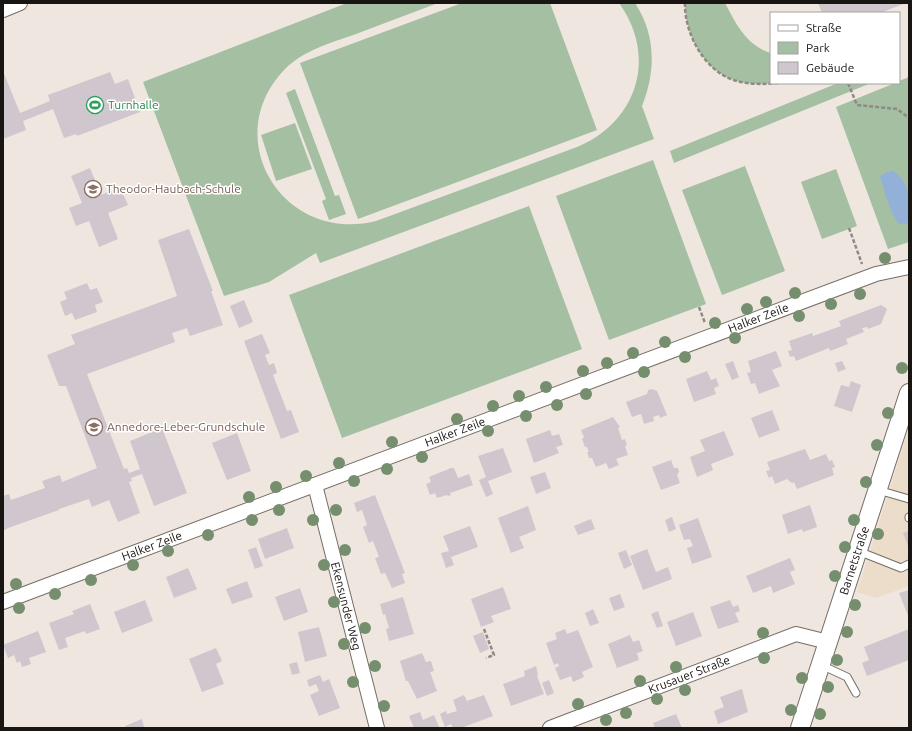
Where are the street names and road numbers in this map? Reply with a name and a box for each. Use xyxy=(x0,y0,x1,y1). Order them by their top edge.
street label: Halker Zeile xyxy=(726,300,790,335)
street label: Halker Zeile xyxy=(423,414,487,449)
street label: Barnetstraße xyxy=(837,525,871,596)
street label: Halker Zeile xyxy=(120,528,184,563)
street label: Ekensunder Weg xyxy=(329,561,364,651)
street label: Krusauer Straße xyxy=(646,653,732,696)

